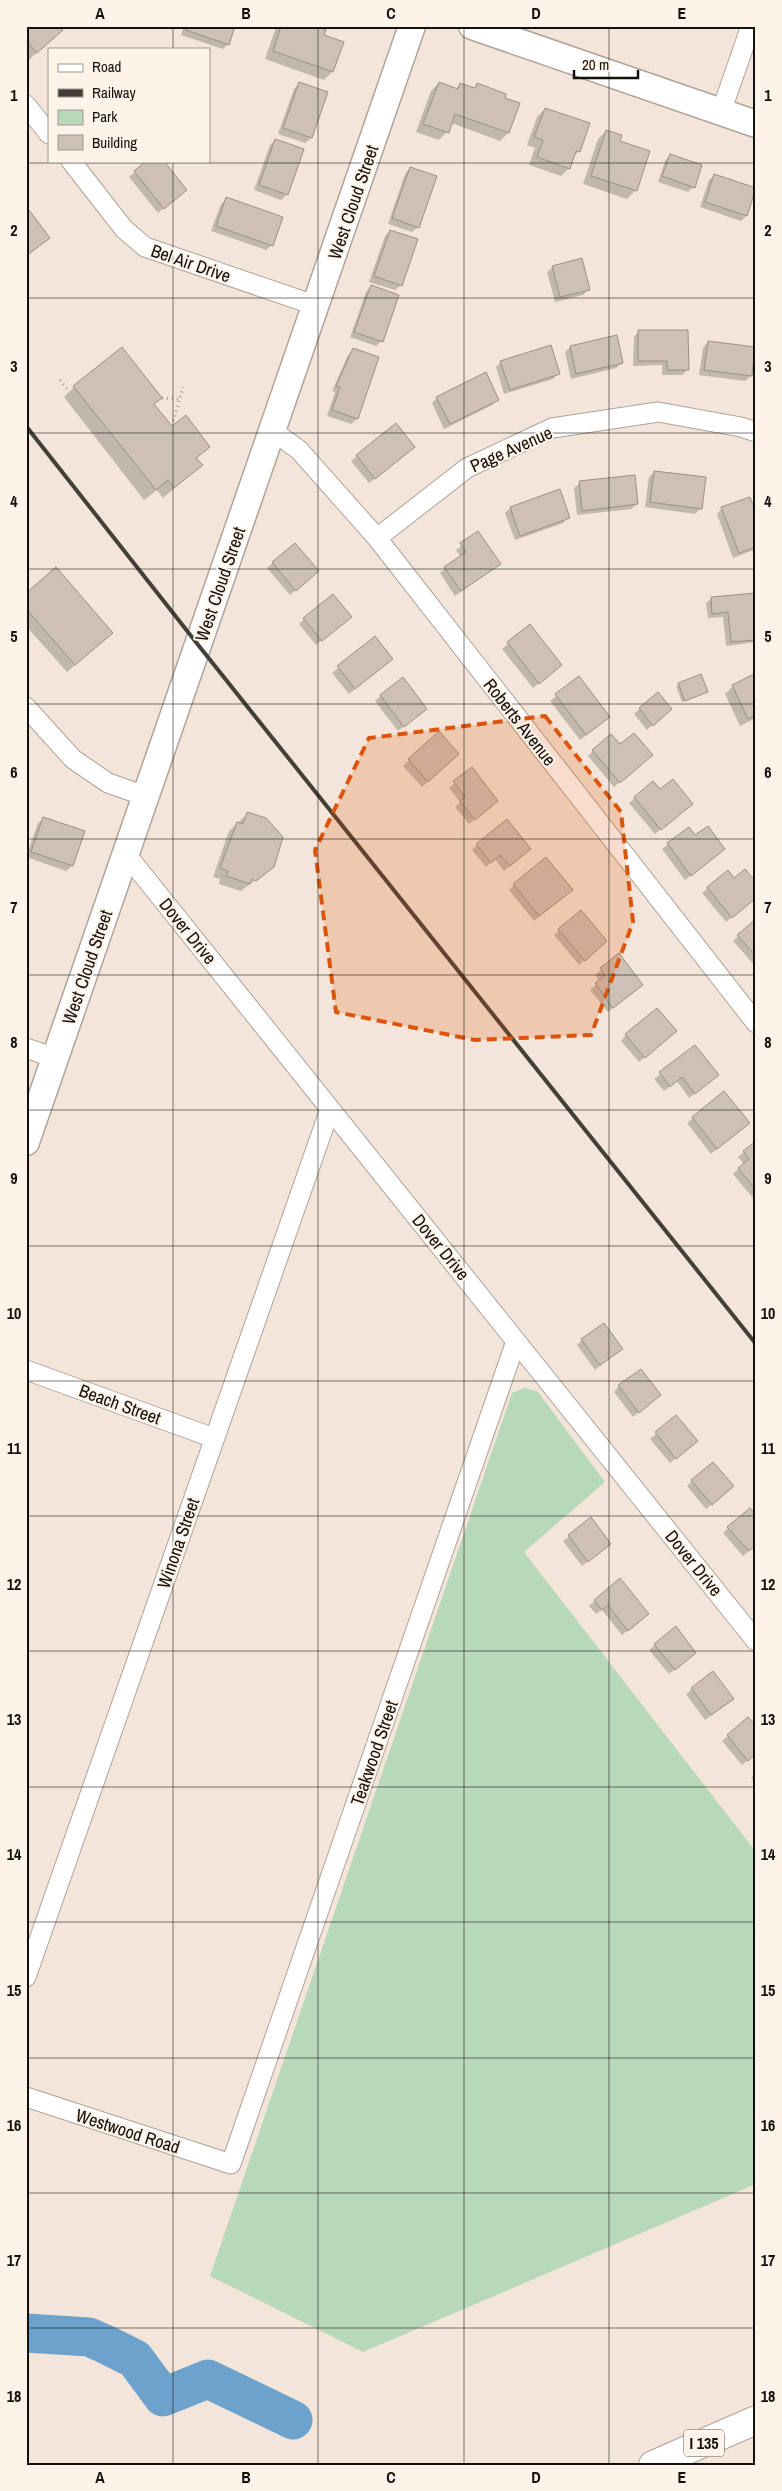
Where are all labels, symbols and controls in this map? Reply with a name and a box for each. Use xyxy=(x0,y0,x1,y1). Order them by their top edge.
text: A xyxy=(95,2,105,24)
text: B xyxy=(241,2,251,24)
text: C xyxy=(386,2,396,24)
text: D xyxy=(531,2,541,24)
text: E xyxy=(678,2,687,24)
legend xyxy=(48,48,210,162)
scale bar xyxy=(574,48,638,80)
text: 20 m xyxy=(582,54,609,75)
text: Road xyxy=(92,56,121,77)
text: Railway xyxy=(92,82,137,103)
text: 1 xyxy=(10,84,18,106)
text: 1 xyxy=(764,84,772,106)
text: Park xyxy=(92,106,118,127)
text: Building xyxy=(92,132,137,153)
street label: West Cloud Street xyxy=(322,141,384,263)
text: 2 xyxy=(10,219,18,241)
text: 2 xyxy=(764,219,772,241)
street label: Bel Air Drive xyxy=(148,238,234,288)
text: 3 xyxy=(10,355,18,377)
text: 3 xyxy=(764,355,772,377)
street label: Page Avenue xyxy=(466,420,556,478)
text: 4 xyxy=(10,490,18,512)
text: 4 xyxy=(764,490,772,512)
street label: West Cloud Street xyxy=(189,523,251,645)
text: 5 xyxy=(10,625,18,647)
text: 5 xyxy=(764,625,772,647)
street label: Roberts Avenue xyxy=(478,673,562,771)
text: 6 xyxy=(10,761,18,783)
text: 6 xyxy=(764,761,772,783)
street label: Dover Drive xyxy=(154,893,222,969)
text: 7 xyxy=(10,896,18,918)
text: 7 xyxy=(764,896,772,918)
street label: West Cloud Street xyxy=(56,906,118,1028)
text: 8 xyxy=(10,1031,18,1053)
text: 8 xyxy=(764,1031,772,1053)
text: 9 xyxy=(10,1167,18,1189)
text: 9 xyxy=(764,1167,772,1189)
street label: Dover Drive xyxy=(407,1209,475,1285)
text: 10 xyxy=(7,1302,21,1324)
text: 10 xyxy=(761,1302,775,1324)
street label: Beach Street xyxy=(76,1378,164,1430)
text: 11 xyxy=(7,1437,22,1459)
text: 11 xyxy=(761,1437,776,1459)
street label: Winona Street xyxy=(151,1494,205,1592)
street label: Dover Drive xyxy=(660,1525,728,1601)
text: 12 xyxy=(7,1573,21,1595)
text: 12 xyxy=(761,1573,775,1595)
street label: Teakwood Street xyxy=(344,1697,404,1809)
text: 13 xyxy=(7,1708,21,1730)
text: 13 xyxy=(761,1708,775,1730)
text: 14 xyxy=(7,1843,22,1865)
text: 14 xyxy=(761,1843,776,1865)
text: 15 xyxy=(7,1979,21,2001)
text: 15 xyxy=(761,1979,775,2001)
street label: Westwood Road xyxy=(73,2102,183,2160)
text: 16 xyxy=(7,2114,21,2136)
text: 16 xyxy=(761,2114,775,2136)
text: 17 xyxy=(7,2249,21,2271)
text: 17 xyxy=(761,2249,775,2271)
text: 18 xyxy=(7,2385,21,2407)
text: 18 xyxy=(761,2385,775,2407)
road number: I 135 xyxy=(684,2430,724,2456)
text: A xyxy=(95,2466,105,2488)
text: B xyxy=(241,2466,251,2488)
text: C xyxy=(386,2466,396,2488)
text: D xyxy=(531,2466,541,2488)
text: E xyxy=(678,2466,687,2488)

